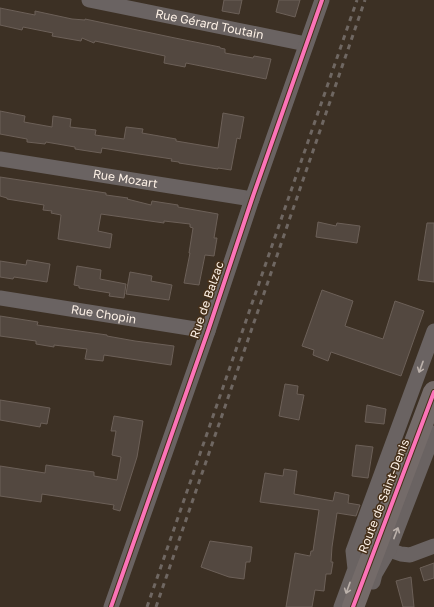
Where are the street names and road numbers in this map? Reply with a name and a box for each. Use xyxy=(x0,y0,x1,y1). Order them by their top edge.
street label: Rue Gérard Toutain xyxy=(154,6,265,42)
street label: Rue Mozart xyxy=(92,166,159,191)
street label: Rue de Balzac xyxy=(186,259,227,340)
street label: Rue Chopin xyxy=(70,301,138,327)
street label: Route de Saint-Denis xyxy=(355,437,412,555)

